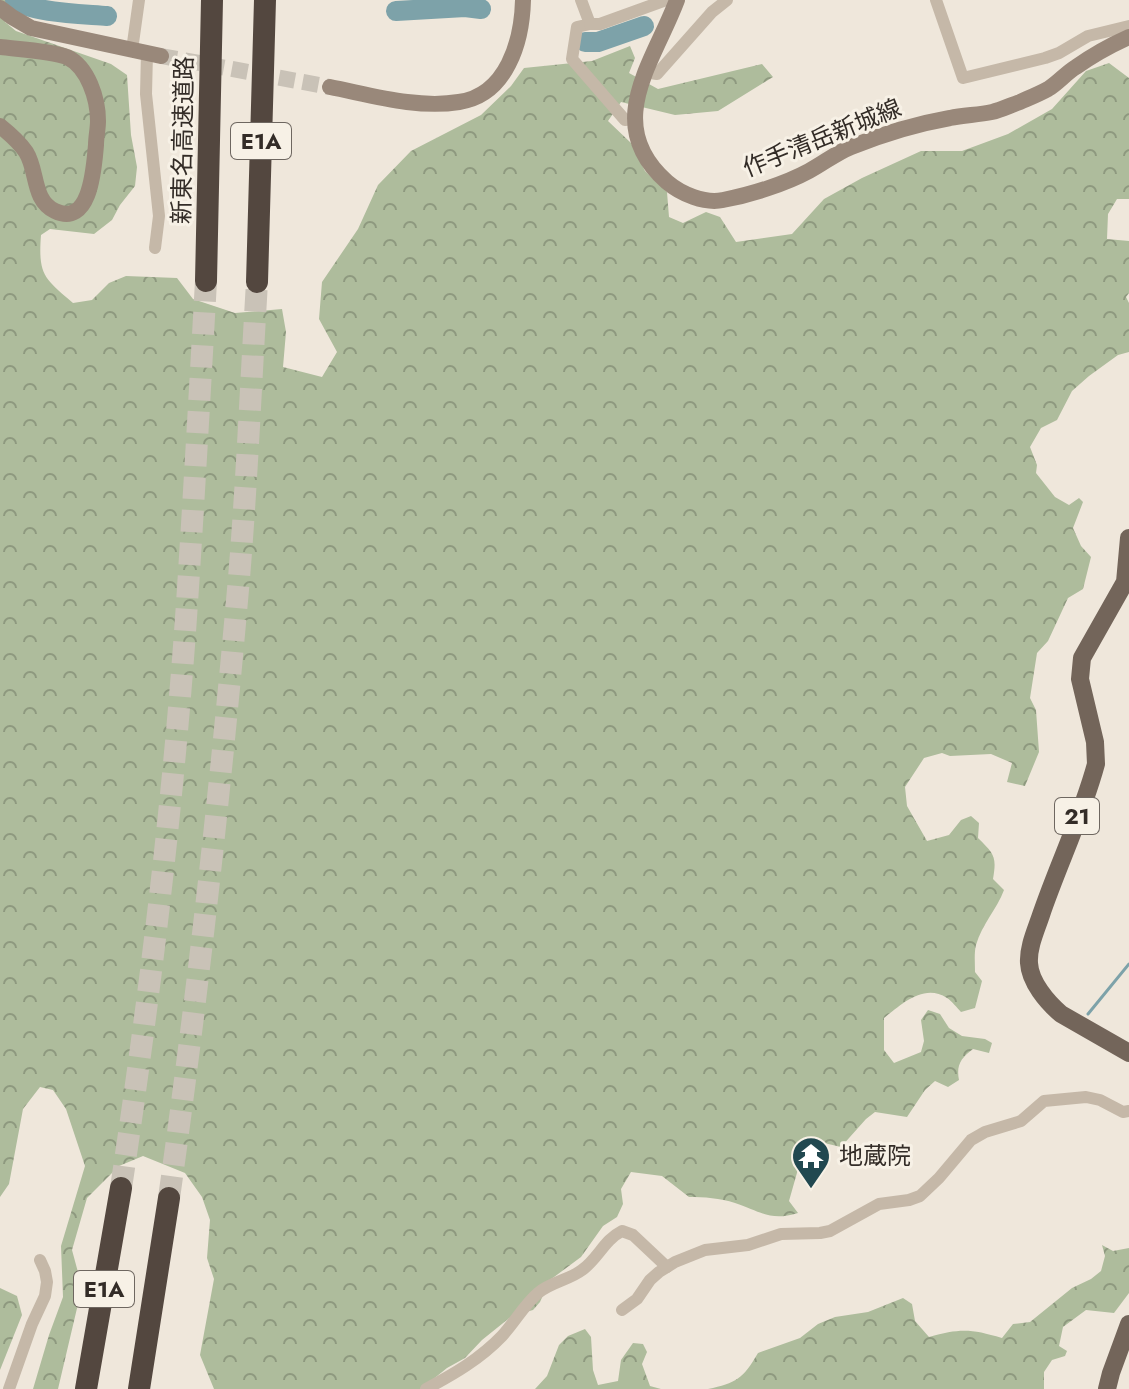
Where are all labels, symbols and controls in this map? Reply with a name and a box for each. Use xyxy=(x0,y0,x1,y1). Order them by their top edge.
street label: 新東名高速道路 xyxy=(164,56,201,224)
street label: 作手清岳新城線 xyxy=(737,90,906,185)
road number: E1A xyxy=(231,123,291,159)
road number: 21 xyxy=(1055,798,1099,834)
temple icon: 地蔵院 xyxy=(790,1135,832,1190)
place label: 地蔵院 xyxy=(839,1138,911,1173)
road number: E1A xyxy=(74,1271,134,1307)

